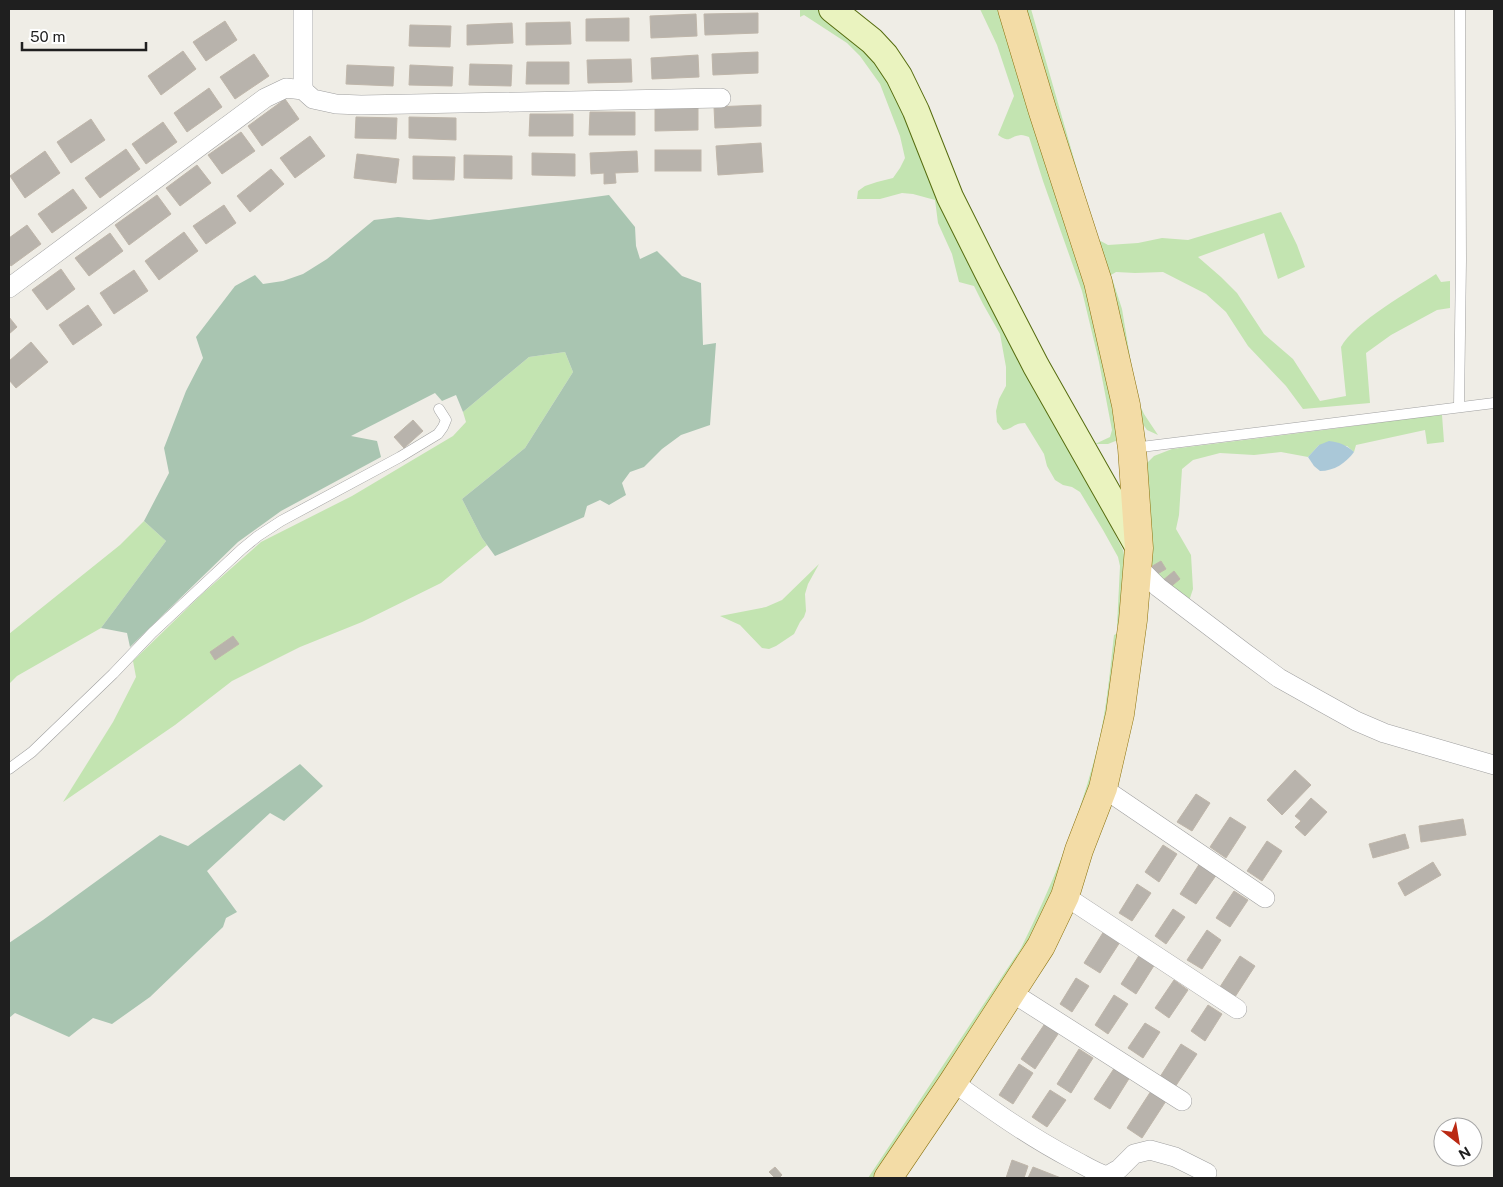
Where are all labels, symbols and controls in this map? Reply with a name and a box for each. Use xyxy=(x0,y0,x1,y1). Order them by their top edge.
scale bar xyxy=(22,20,146,52)
text: 50 m xyxy=(30,28,65,45)
north arrow xyxy=(1433,1117,1483,1167)
text: N xyxy=(1456,1143,1474,1163)

